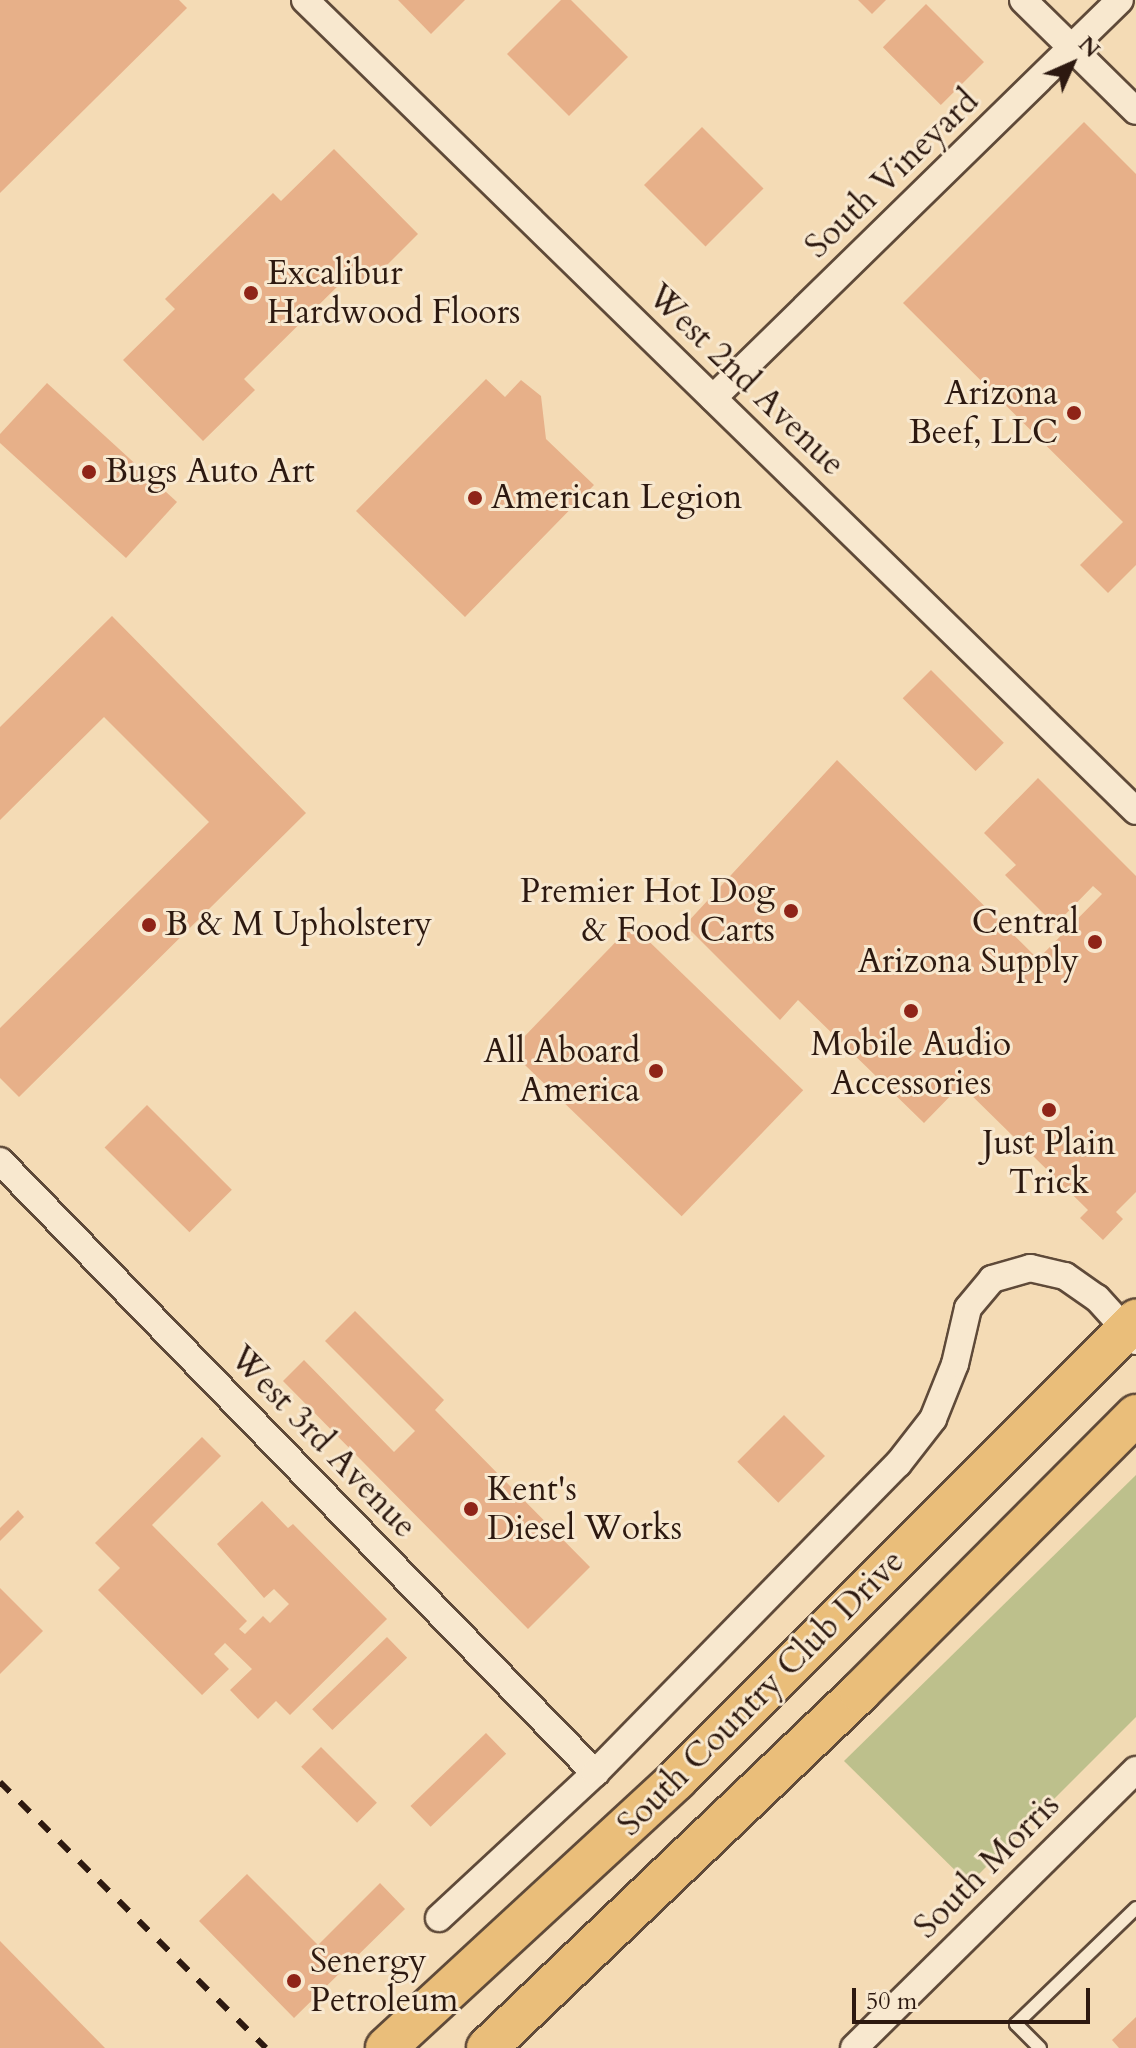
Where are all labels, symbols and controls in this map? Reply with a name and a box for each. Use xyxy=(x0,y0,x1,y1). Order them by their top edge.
north arrow xyxy=(1032,24,1112,104)
text: N xyxy=(1072,30,1106,64)
street label: South Vineyard xyxy=(797,81,987,267)
place label: Excalibur Hardwood Floors xyxy=(267,253,520,332)
street label: West 2nd Avenue xyxy=(639,276,853,484)
marker: Excalibur Hardwood Floors xyxy=(242,284,260,302)
place label: Arizona Beef, LLC xyxy=(909,373,1058,452)
marker: Arizona Beef, LLC xyxy=(1065,404,1083,422)
place label: Bugs Auto Art xyxy=(105,452,315,492)
marker: Bugs Auto Art xyxy=(80,463,98,481)
place label: American Legion xyxy=(491,478,742,518)
marker: American Legion xyxy=(466,489,484,507)
place label: Premier Hot Dog & Food Carts xyxy=(520,871,775,950)
marker: Premier Hot Dog & Food Carts xyxy=(782,902,800,920)
place label: Central Arizona Supply xyxy=(858,902,1079,982)
place label: B & M Upholstery xyxy=(165,905,432,945)
marker: B & M Upholstery xyxy=(140,916,158,934)
marker: Central Arizona Supply xyxy=(1086,933,1104,951)
marker: Mobile Audio Accessories xyxy=(902,1002,920,1020)
place label: Mobile Audio Accessories xyxy=(811,1024,1011,1104)
place label: All Aboard America xyxy=(483,1031,640,1110)
marker: All Aboard America xyxy=(647,1062,665,1080)
marker: Just Plain Trick xyxy=(1040,1101,1058,1119)
place label: Just Plain Trick xyxy=(982,1123,1116,1202)
street label: West 3rd Avenue xyxy=(221,1337,425,1547)
place label: Kent's Diesel Works xyxy=(487,1469,682,1548)
marker: Kent's Diesel Works xyxy=(462,1500,480,1518)
street label: South Country Club Drive xyxy=(609,1541,913,1845)
street label: South Morris xyxy=(906,1785,1068,1947)
place label: Senergy Petroleum xyxy=(310,1941,459,2020)
marker: Senergy Petroleum xyxy=(285,1972,303,1990)
scale bar xyxy=(856,1972,1094,2022)
text: 50 m xyxy=(866,1985,917,2018)

